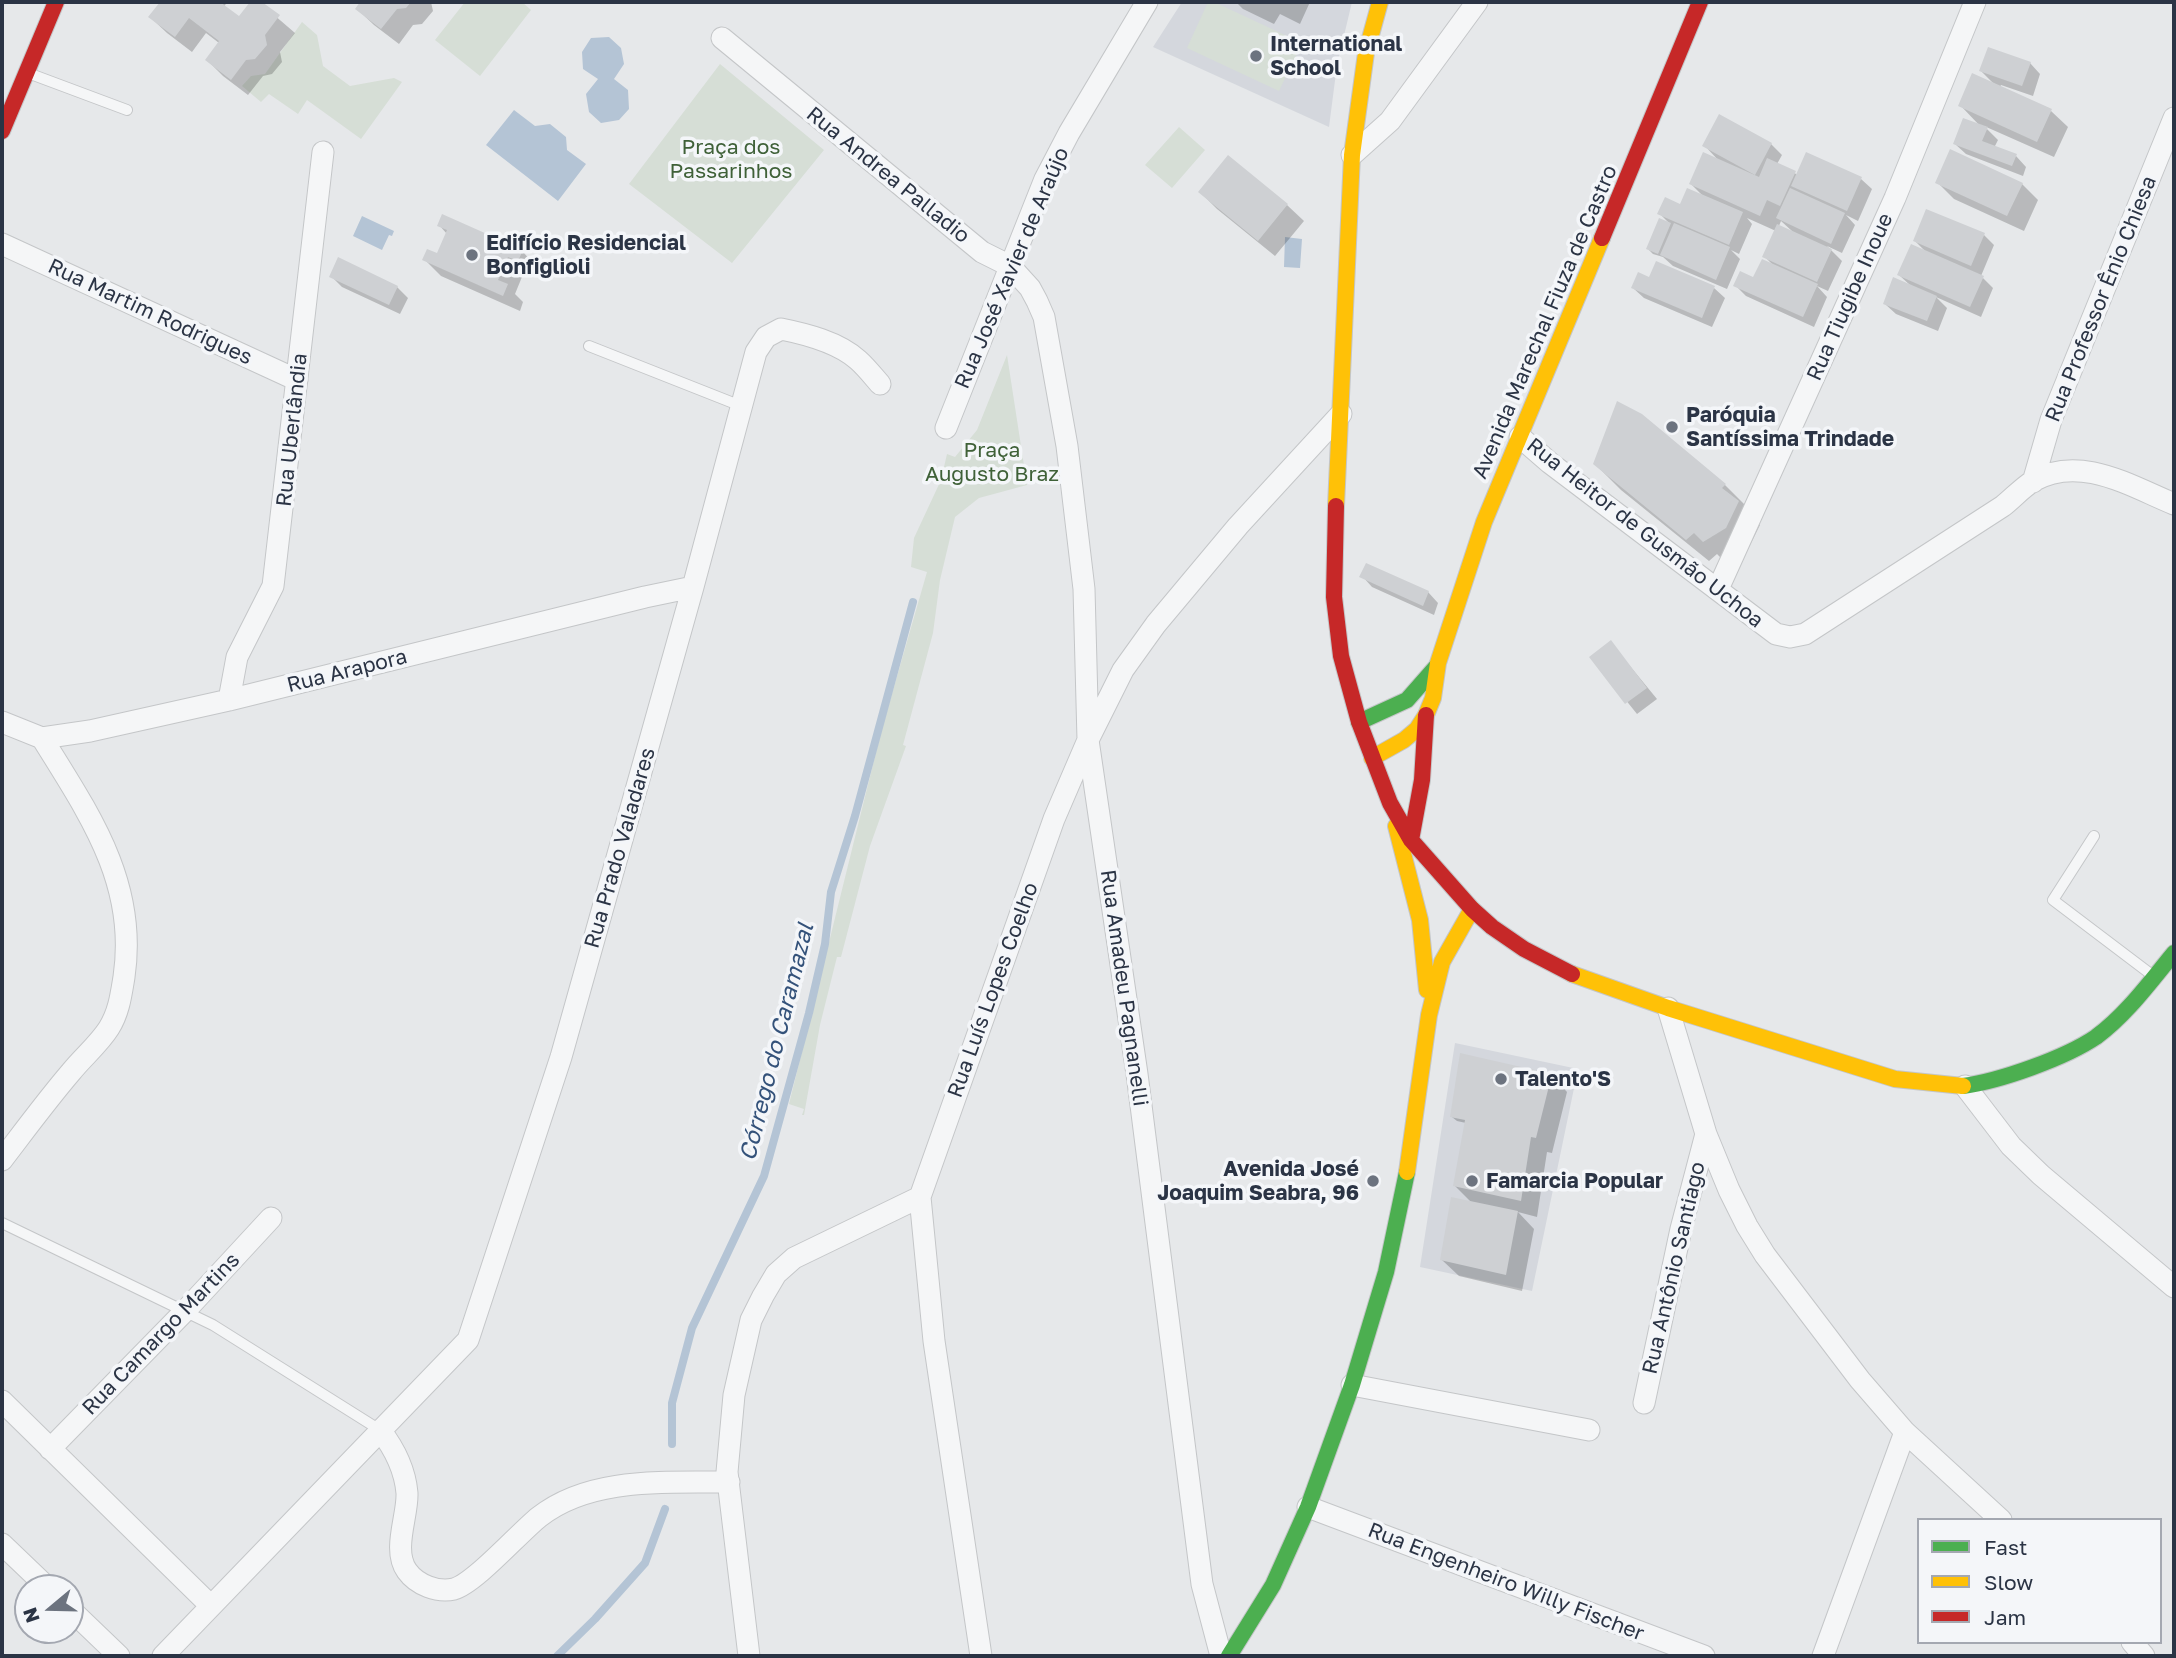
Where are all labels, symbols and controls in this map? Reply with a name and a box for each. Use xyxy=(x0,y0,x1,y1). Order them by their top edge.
place label: International School xyxy=(1270,31,1402,81)
marker: International School xyxy=(1248,48,1264,64)
street label: Rua Andrea Palladio xyxy=(801,101,975,249)
park label: Praça dos Passarinhos xyxy=(670,134,792,184)
street label: Rua José Xavier de Araújo xyxy=(950,144,1074,392)
street label: Avenida Marechal Fiuza de Castro xyxy=(1467,161,1623,483)
street label: Rua Professor Ênio Chiesa xyxy=(2040,172,2162,426)
street label: Rua Tiugibe Inoue xyxy=(1802,209,1898,385)
place label: Edifício Residencial Bonfiglioli xyxy=(486,230,686,280)
marker: Edifício Residencial Bonfiglioli xyxy=(464,247,480,263)
street label: Rua Martim Rodrigues xyxy=(44,254,256,370)
street label: Rua Uberlândia xyxy=(271,352,313,508)
place label: Paróquia Santíssima Trindade xyxy=(1686,402,1894,452)
marker: Paróquia Santíssima Trindade xyxy=(1664,419,1680,435)
street label: Rua Heitor de Gusmão Uchoa xyxy=(1522,433,1768,633)
park label: Praça Augusto Braz xyxy=(925,437,1059,487)
street label: Rua Arapora xyxy=(284,644,410,698)
street label: Rua Prado Valadares xyxy=(579,745,661,951)
street label: Rua Amadeu Pagnanelli xyxy=(1095,868,1153,1108)
street label: Rua Luís Lopes Coelho xyxy=(942,879,1044,1101)
water label: Córrego do Caramazal xyxy=(734,920,820,1164)
place label: Talento'S xyxy=(1515,1066,1611,1092)
marker: Talento'S xyxy=(1493,1071,1509,1087)
place label: Avenida José Joaquim Seabra, 96 xyxy=(1157,1156,1359,1206)
street label: Rua Antônio Santiago xyxy=(1637,1159,1711,1377)
place label: Famarcia Popular xyxy=(1486,1168,1663,1194)
marker: Avenida José Joaquim Seabra, 96 xyxy=(1365,1173,1381,1189)
marker: Famarcia Popular xyxy=(1464,1173,1480,1189)
street label: Rua Camargo Martins xyxy=(77,1248,245,1420)
street label: Rua Engenheiro Willy Fischer xyxy=(1364,1518,1648,1646)
legend xyxy=(1917,1518,2162,1644)
text: Fast xyxy=(1984,1534,2027,1560)
text: Slow xyxy=(1984,1569,2033,1595)
north arrow xyxy=(14,1574,84,1644)
text: Jam xyxy=(1984,1604,2026,1630)
text: N xyxy=(17,1605,44,1626)

